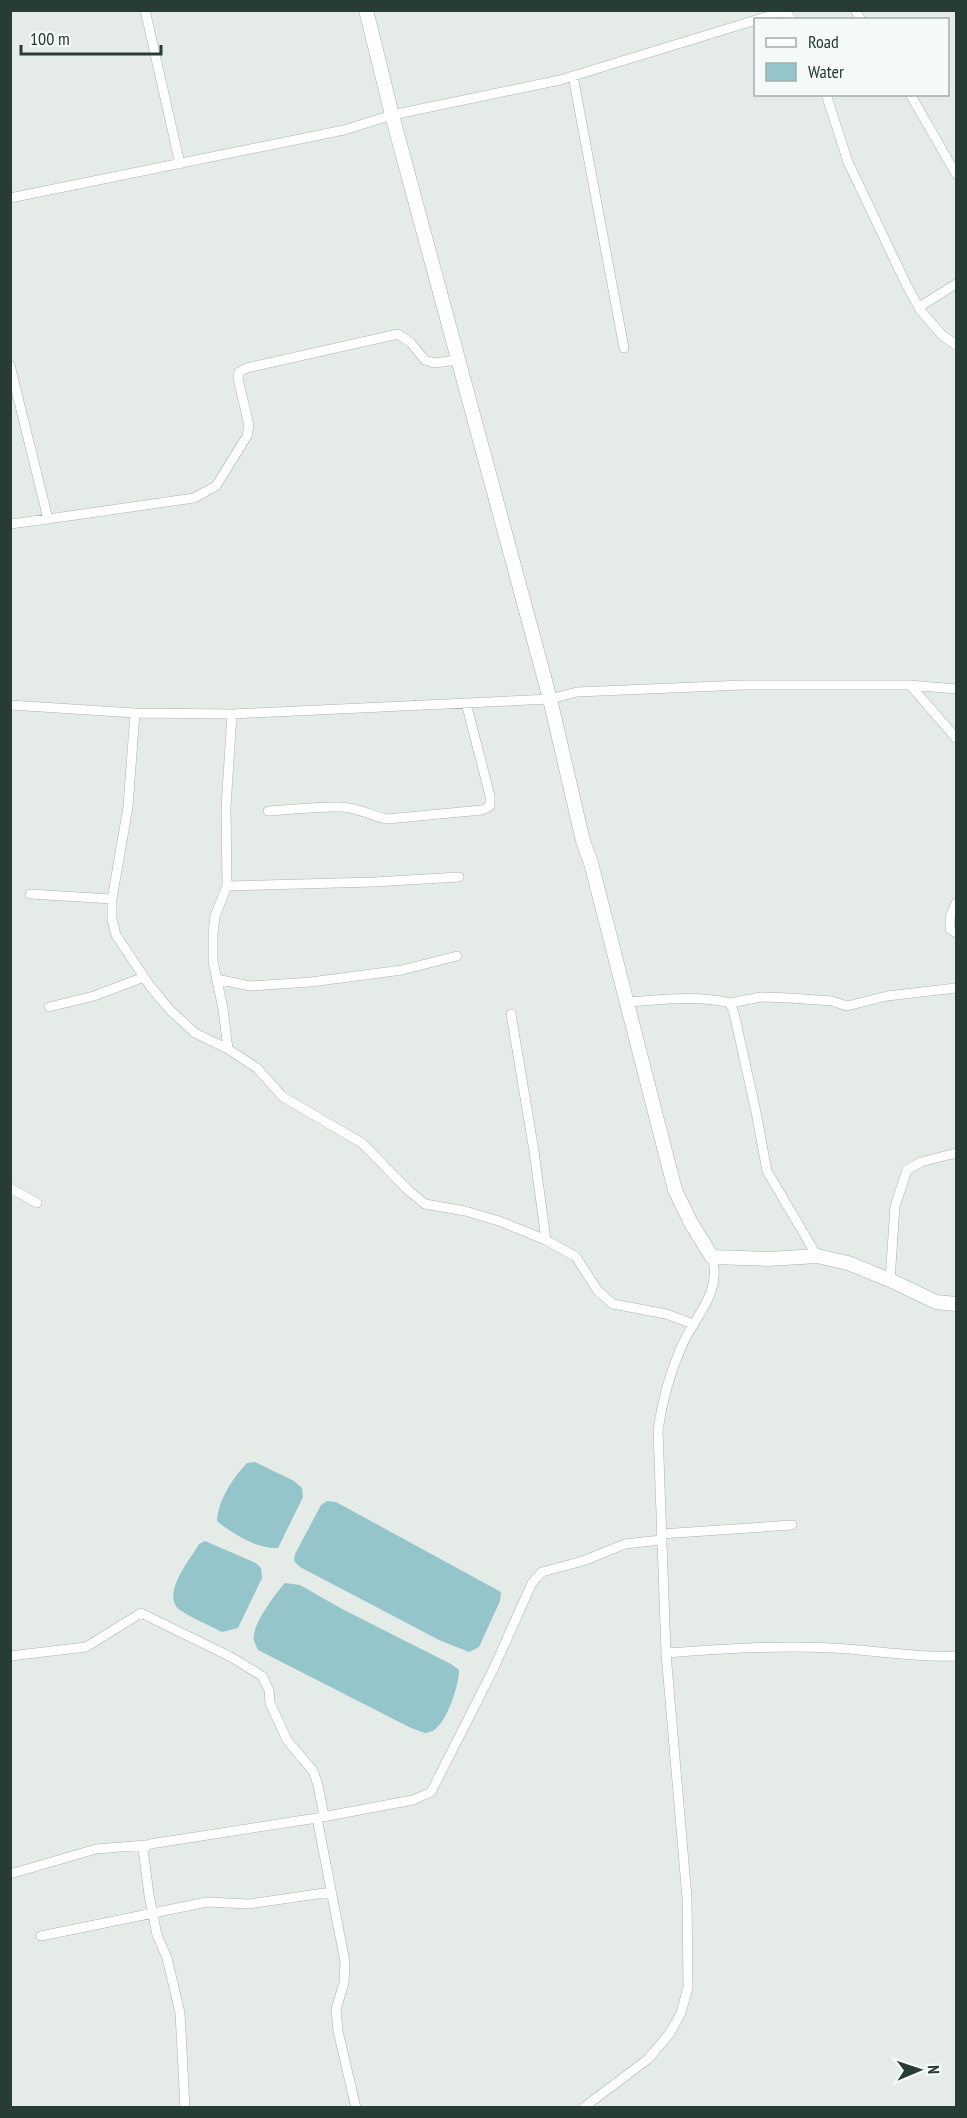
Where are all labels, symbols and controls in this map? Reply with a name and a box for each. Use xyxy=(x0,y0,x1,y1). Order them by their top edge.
scale bar xyxy=(21,18,160,56)
legend xyxy=(754,18,949,96)
text: 100 m xyxy=(30,27,70,50)
text: Road xyxy=(808,30,839,53)
text: Water xyxy=(808,60,844,83)
north arrow xyxy=(889,2040,949,2100)
text: N xyxy=(924,2065,944,2074)

